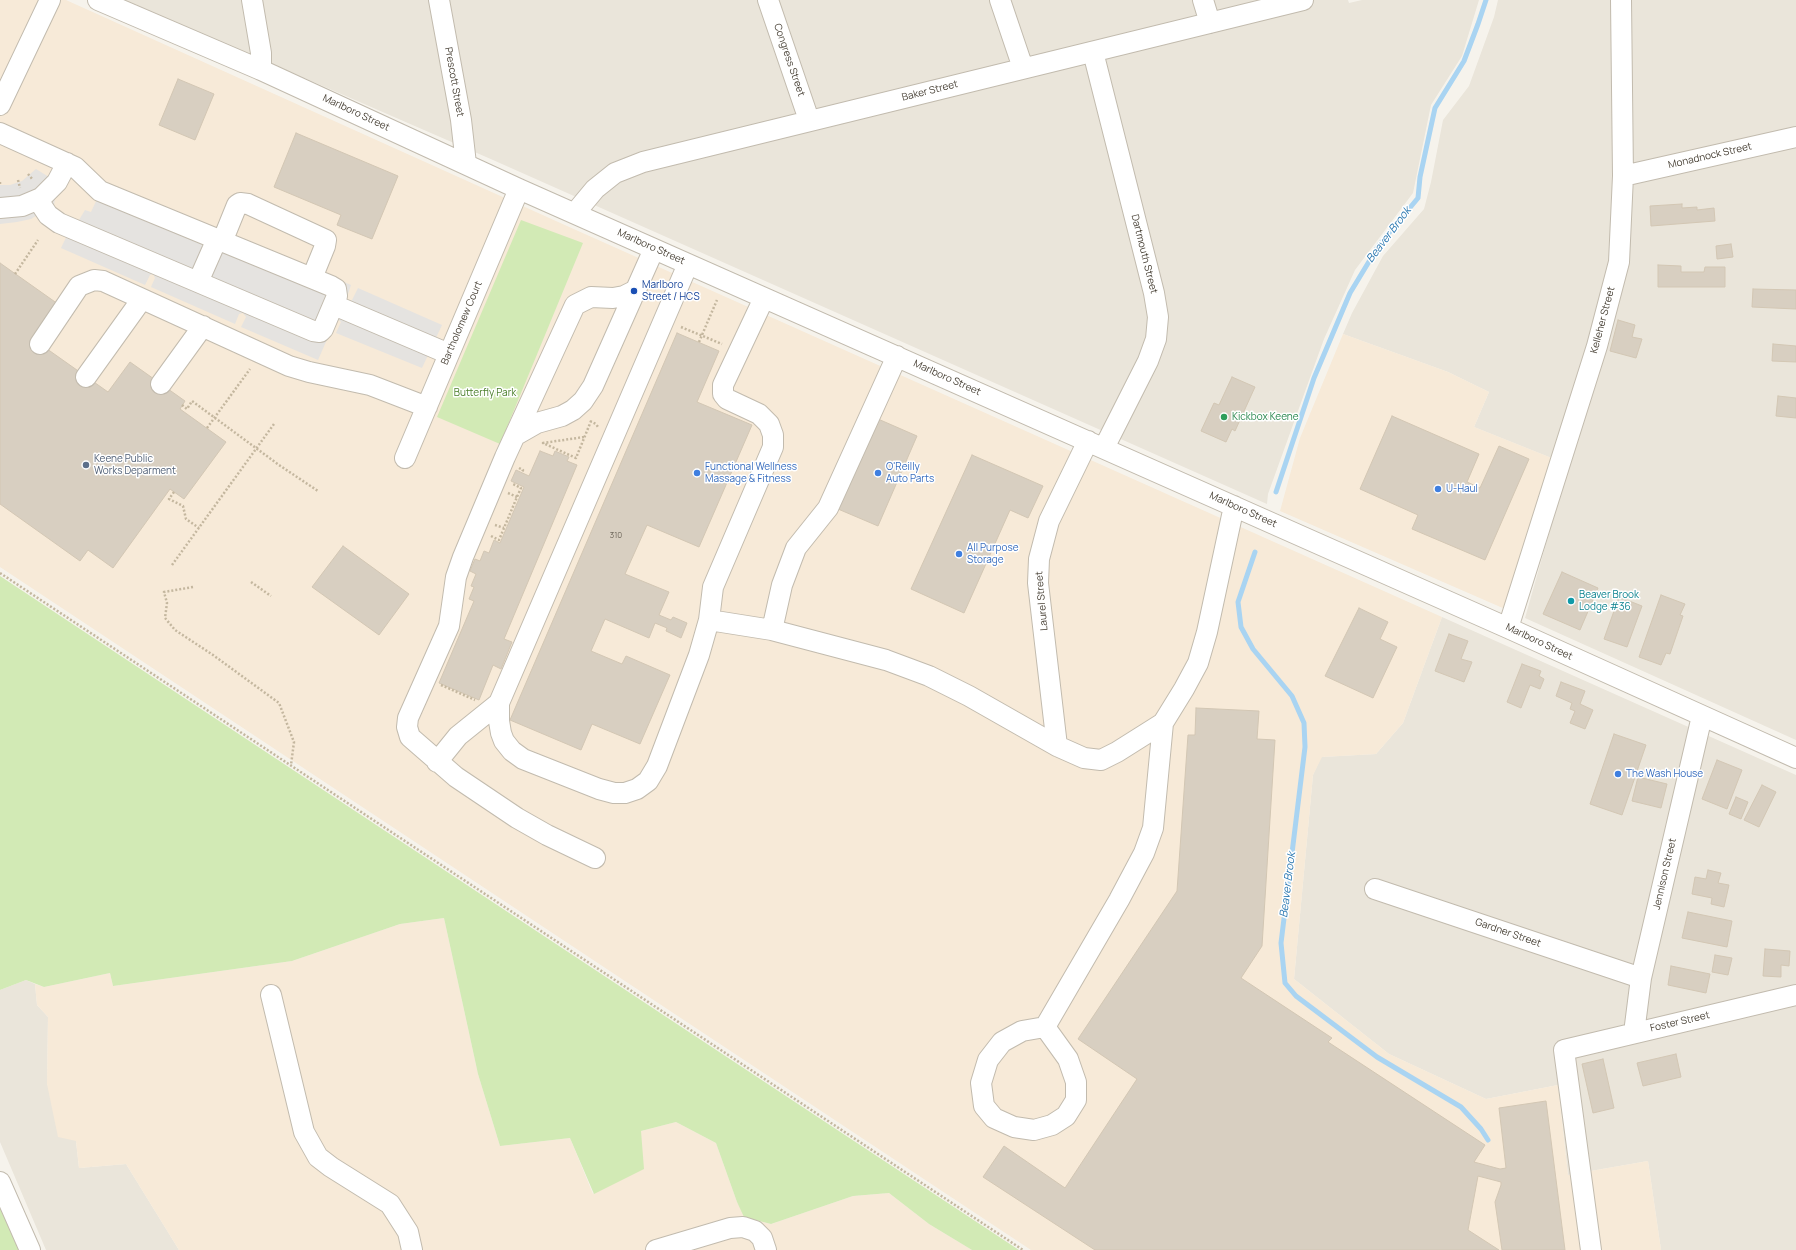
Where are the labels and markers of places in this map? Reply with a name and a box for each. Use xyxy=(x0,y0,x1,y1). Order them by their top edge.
place label: Marlboro Street / HCS xyxy=(642,279,700,302)
marker: Marlboro Street / HCS xyxy=(629,286,639,296)
place label: Kickbox Keene xyxy=(1232,411,1299,423)
marker: Kickbox Keene xyxy=(1219,412,1229,422)
place label: Keene Public Works Deparment xyxy=(94,453,176,476)
marker: Keene Public Works Deparment xyxy=(81,460,91,470)
place label: Functional Wellness Massage & Fitness xyxy=(705,461,797,484)
place label: O'Reilly Auto Parts xyxy=(886,461,934,484)
marker: Functional Wellness Massage & Fitness xyxy=(692,468,702,478)
marker: O'Reilly Auto Parts xyxy=(873,468,883,478)
place label: U-Haul xyxy=(1446,483,1478,495)
marker: U-Haul xyxy=(1433,484,1443,494)
place label: All Purpose Storage xyxy=(967,542,1018,566)
marker: All Purpose Storage xyxy=(954,549,964,559)
place label: Beaver Brook Lodge #36 xyxy=(1579,589,1639,612)
marker: Beaver Brook Lodge #36 xyxy=(1566,596,1576,606)
place label: The Wash House xyxy=(1626,768,1703,780)
marker: The Wash House xyxy=(1613,769,1623,779)

